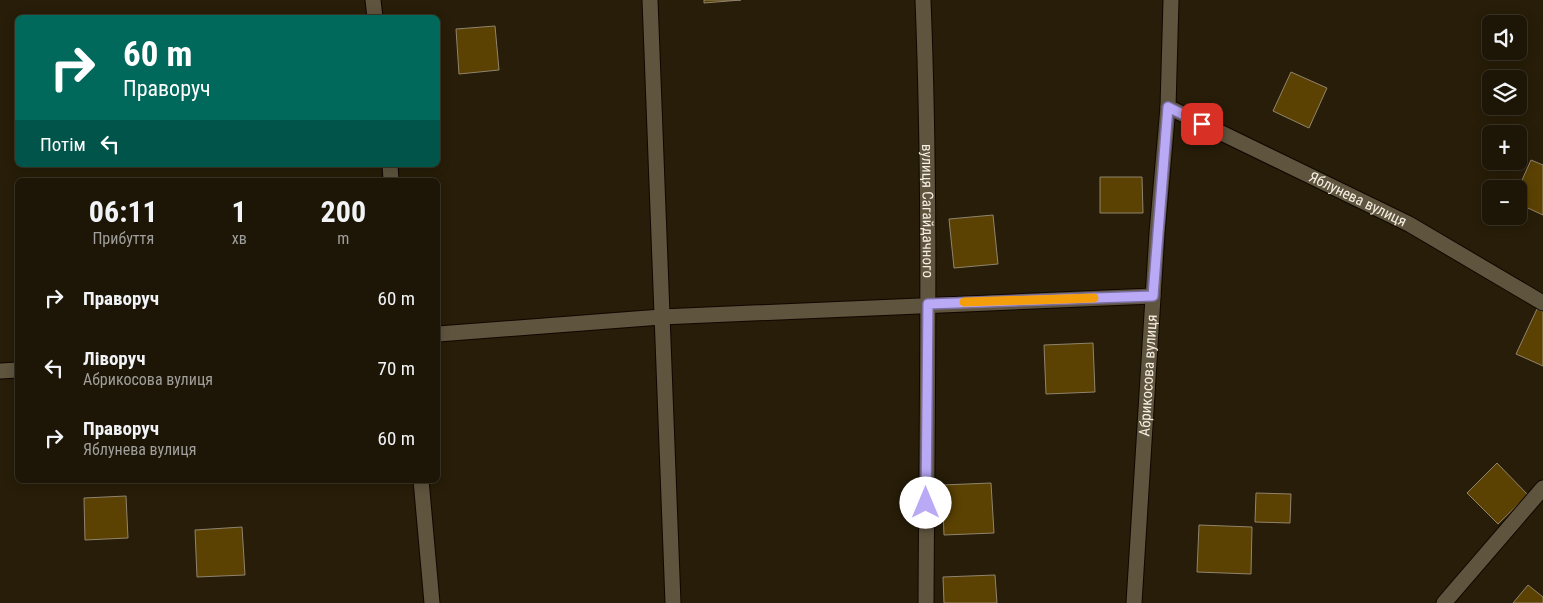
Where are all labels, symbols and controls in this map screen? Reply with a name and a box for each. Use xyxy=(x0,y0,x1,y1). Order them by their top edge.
map controls xyxy=(1482,15,1527,225)
button: sound xyxy=(1482,15,1527,60)
text: 60 m xyxy=(123,34,192,75)
icon: right xyxy=(40,35,105,100)
button: layers xyxy=(1482,70,1527,115)
text: Праворуч xyxy=(123,76,211,101)
pin xyxy=(1181,103,1223,145)
icon: arrive xyxy=(1188,110,1216,138)
button: + xyxy=(1482,125,1527,170)
icon: left xyxy=(96,130,124,158)
text: Потім xyxy=(40,133,86,156)
street label: вулиця Сагайдачного xyxy=(918,144,937,278)
street label: Яблунева вулиця xyxy=(1306,168,1410,230)
button: − xyxy=(1482,180,1527,225)
text: 06:11 xyxy=(89,194,158,229)
text: 1 xyxy=(232,194,247,229)
text: 200 xyxy=(321,194,366,229)
text: Прибуття xyxy=(92,229,154,248)
text: хв xyxy=(232,229,247,248)
text: m xyxy=(337,229,349,248)
icon: right xyxy=(40,284,68,312)
text: Праворуч xyxy=(83,287,159,310)
text: 60 m xyxy=(378,287,415,310)
street label: Абрикосова вулиця xyxy=(1135,314,1161,437)
text: Ліворуч xyxy=(83,347,145,370)
icon: left xyxy=(40,354,68,382)
text: 70 m xyxy=(378,357,415,380)
text: Абрикосова вулиця xyxy=(83,370,213,389)
text: Праворуч xyxy=(83,417,159,440)
icon: right xyxy=(40,424,68,452)
text: 60 m xyxy=(378,427,415,450)
text: Яблунева вулиця xyxy=(83,440,196,459)
position arrow xyxy=(899,476,951,528)

